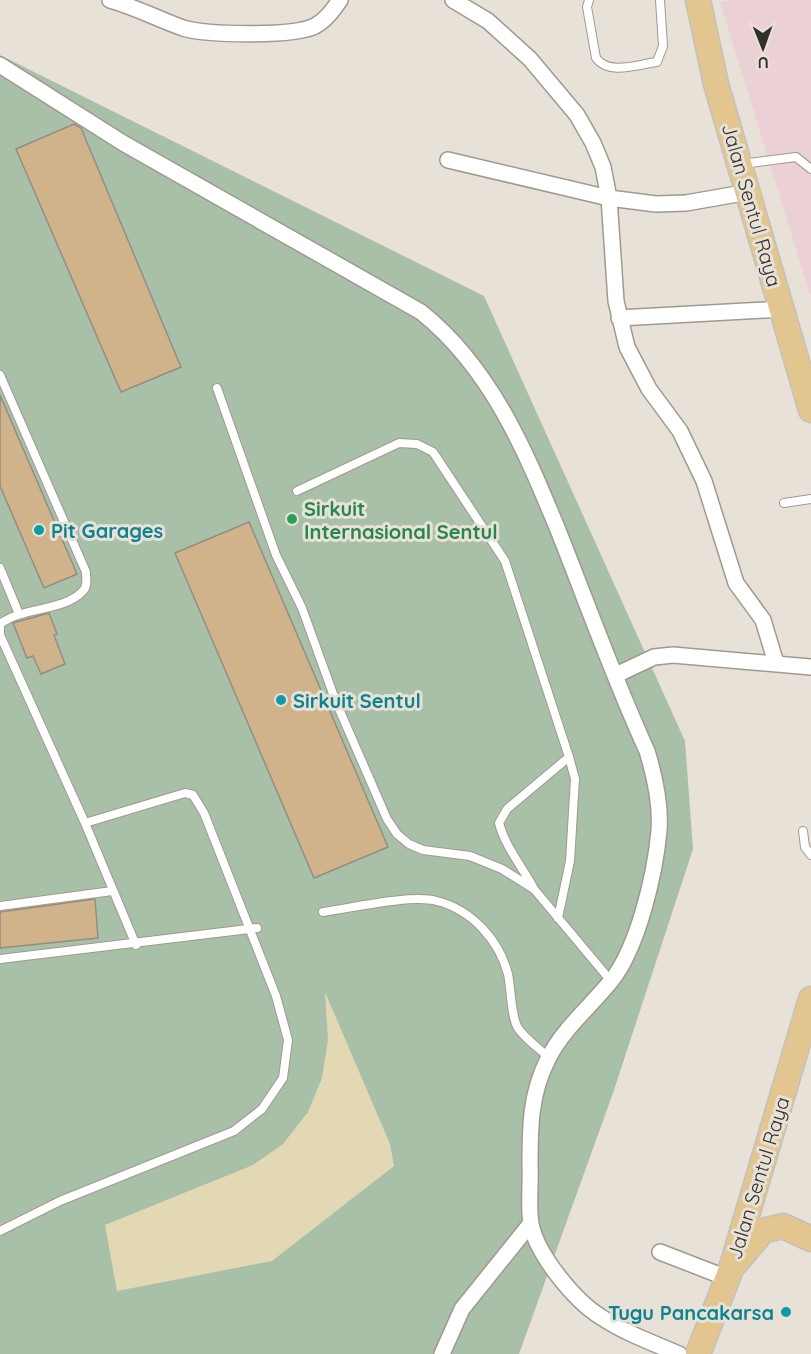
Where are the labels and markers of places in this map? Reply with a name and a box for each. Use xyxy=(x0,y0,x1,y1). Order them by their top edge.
place label: Sirkuit Internasional Sentul xyxy=(304,496,498,544)
marker: Sirkuit Internasional Sentul xyxy=(285,512,299,526)
place label: Pit Garages xyxy=(51,518,163,543)
marker: Pit Garages xyxy=(32,523,46,537)
place label: Sirkuit Sentul xyxy=(293,688,421,713)
marker: Sirkuit Sentul xyxy=(274,693,288,707)
place label: Tugu Pancakarsa xyxy=(608,1300,774,1325)
marker: Tugu Pancakarsa xyxy=(779,1305,793,1319)

